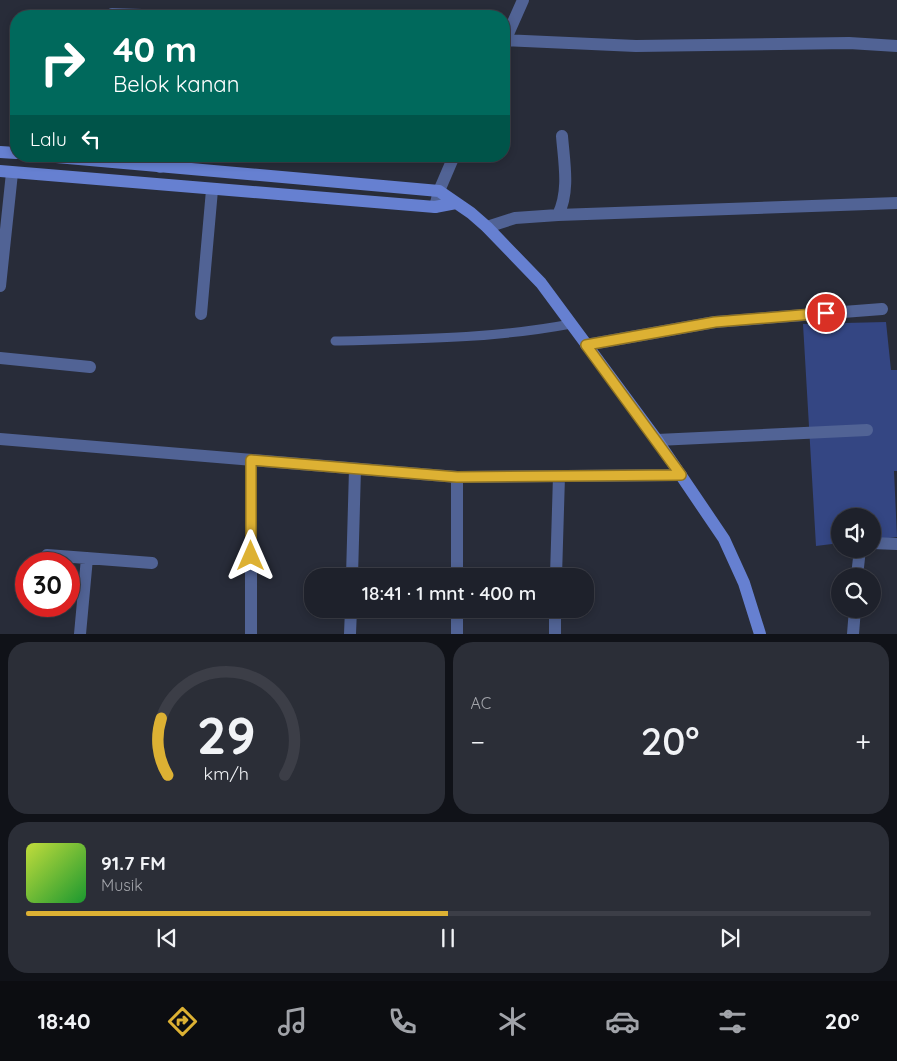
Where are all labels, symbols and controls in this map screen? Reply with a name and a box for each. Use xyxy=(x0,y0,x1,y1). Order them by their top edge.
text: 40 m xyxy=(113,27,197,71)
icon: right xyxy=(30,30,95,95)
text: Belok kanan xyxy=(113,70,239,98)
icon: left xyxy=(77,125,105,153)
text: Lalu xyxy=(30,127,67,151)
pin xyxy=(805,292,847,334)
icon: arrive xyxy=(812,299,840,327)
map controls xyxy=(831,508,881,618)
button: sound xyxy=(831,508,881,558)
position arrow xyxy=(224,529,276,581)
speed limit sign: 30 xyxy=(15,552,80,617)
button: search xyxy=(831,568,881,618)
text: 18:41 · 1 mnt · 400 m xyxy=(362,581,536,605)
text: AC xyxy=(471,693,491,713)
text: 29 xyxy=(197,702,256,767)
text: 20° xyxy=(641,717,699,765)
text: − xyxy=(471,724,485,759)
text: + xyxy=(855,724,871,759)
text: km/h xyxy=(204,762,249,784)
text: 91.7 FM xyxy=(101,851,166,875)
text: Musik xyxy=(101,875,143,895)
icon: previous xyxy=(153,924,181,952)
icon: pause xyxy=(434,924,462,952)
icon: next xyxy=(716,924,744,952)
icon: directions xyxy=(165,1004,200,1039)
icon: music xyxy=(275,1004,310,1039)
icon: phone xyxy=(385,1004,420,1039)
icon: climate xyxy=(495,1004,530,1039)
icon: car xyxy=(605,1004,640,1039)
icon: filters xyxy=(715,1004,750,1039)
text: 18:40 xyxy=(37,1007,91,1035)
text: 20° xyxy=(825,1007,859,1035)

